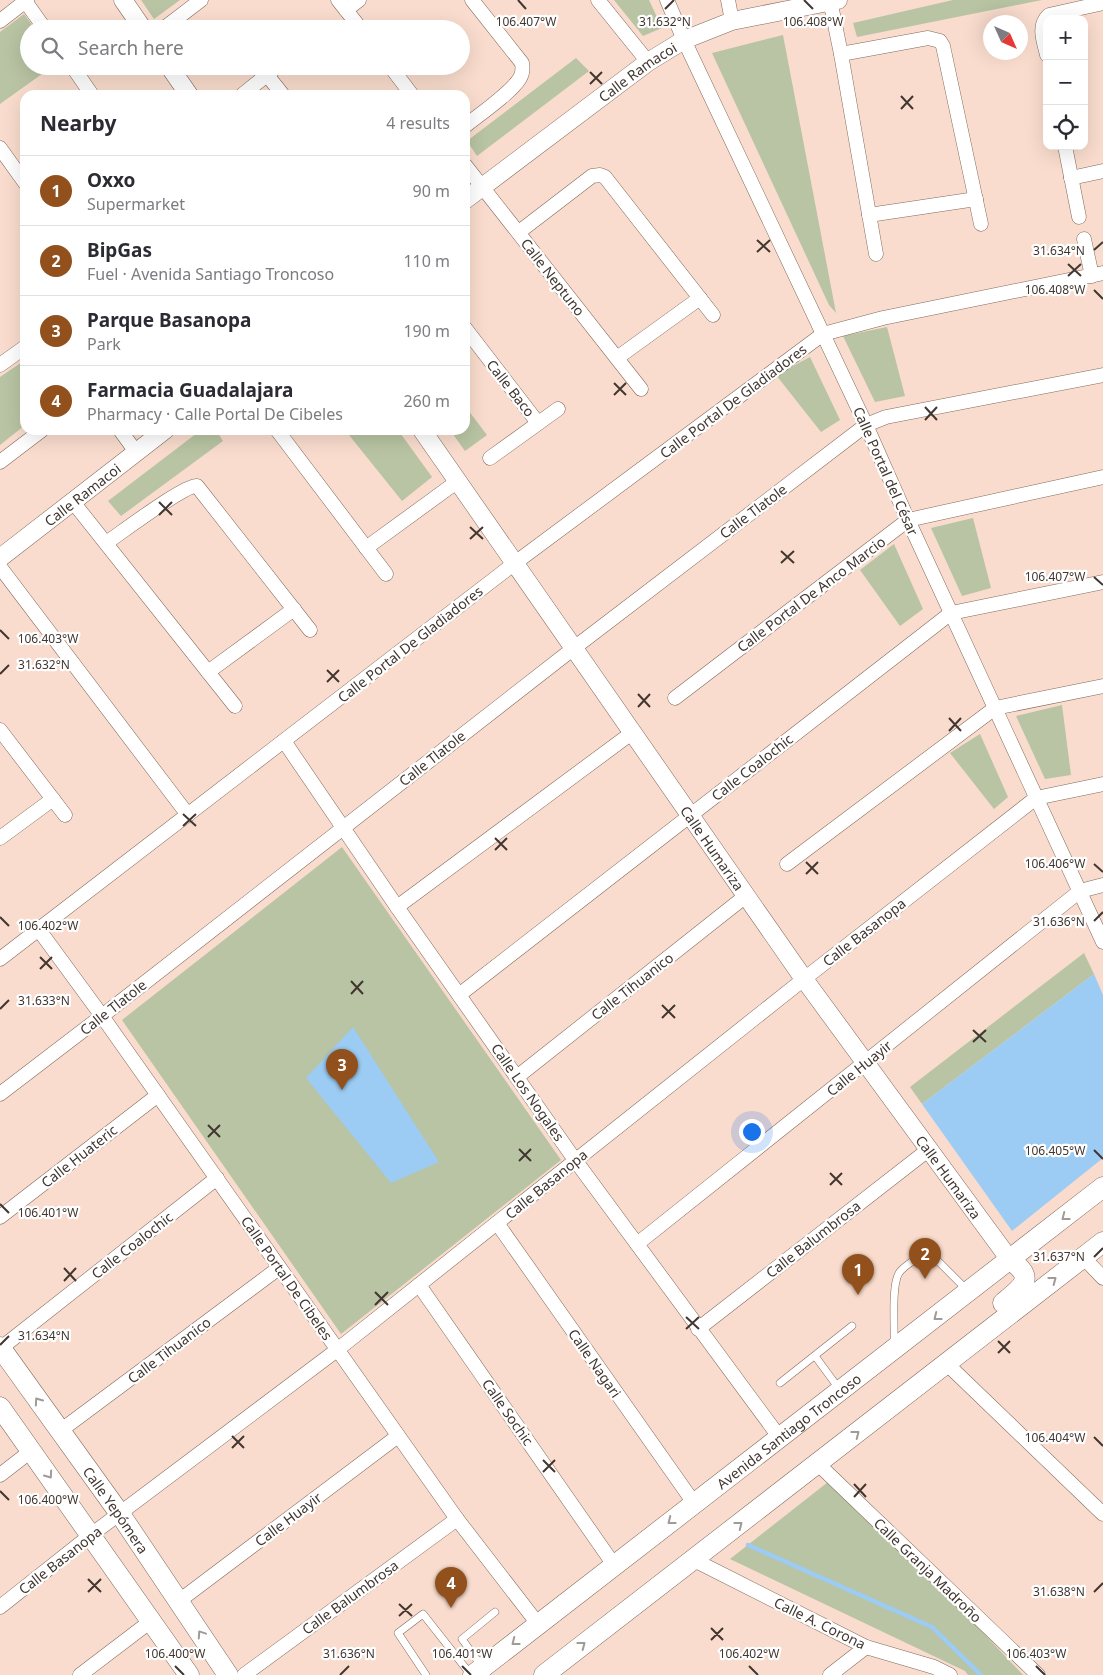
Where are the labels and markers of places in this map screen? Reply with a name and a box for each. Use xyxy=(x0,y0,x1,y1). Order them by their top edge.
pin: 3 xyxy=(326,1049,358,1090)
pin: 2 xyxy=(909,1238,941,1279)
pin: 1 xyxy=(842,1254,874,1295)
pin: 4 xyxy=(435,1567,467,1608)

